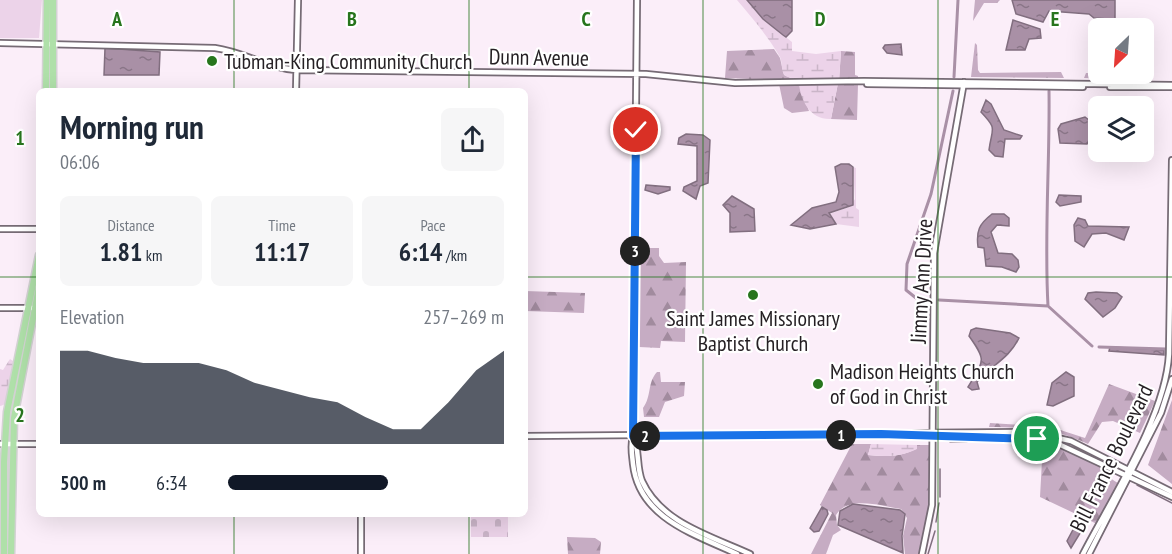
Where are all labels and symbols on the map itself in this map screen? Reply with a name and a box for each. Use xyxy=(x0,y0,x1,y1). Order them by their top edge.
text: A xyxy=(111,6,123,32)
text: B xyxy=(347,6,357,32)
text: C xyxy=(581,6,591,32)
text: D xyxy=(815,6,826,32)
text: E xyxy=(1051,6,1059,32)
north arrow xyxy=(1088,18,1154,84)
street label: Dunn Avenue xyxy=(489,42,589,72)
place label: Tubman-King Community Church xyxy=(224,47,472,75)
marker: Tubman-King Community Church xyxy=(205,54,219,68)
pin xyxy=(610,104,661,155)
text: 1 xyxy=(15,125,25,151)
street label: Jimmy Ann Drive xyxy=(904,218,938,345)
pin: 3 xyxy=(620,236,650,266)
marker: Saint James Missionary Baptist Church xyxy=(746,288,760,302)
place label: Saint James Missionary Baptist Church xyxy=(666,304,841,357)
place label: Madison Heights Church of God in Christ xyxy=(830,357,1014,410)
marker: Madison Heights Church of God in Christ xyxy=(811,377,825,391)
street label: Bill France Boulevard xyxy=(1063,380,1159,536)
text: 2 xyxy=(15,402,25,428)
pin xyxy=(1011,413,1062,464)
pin: 1 xyxy=(826,420,856,450)
pin: 2 xyxy=(630,421,660,451)

